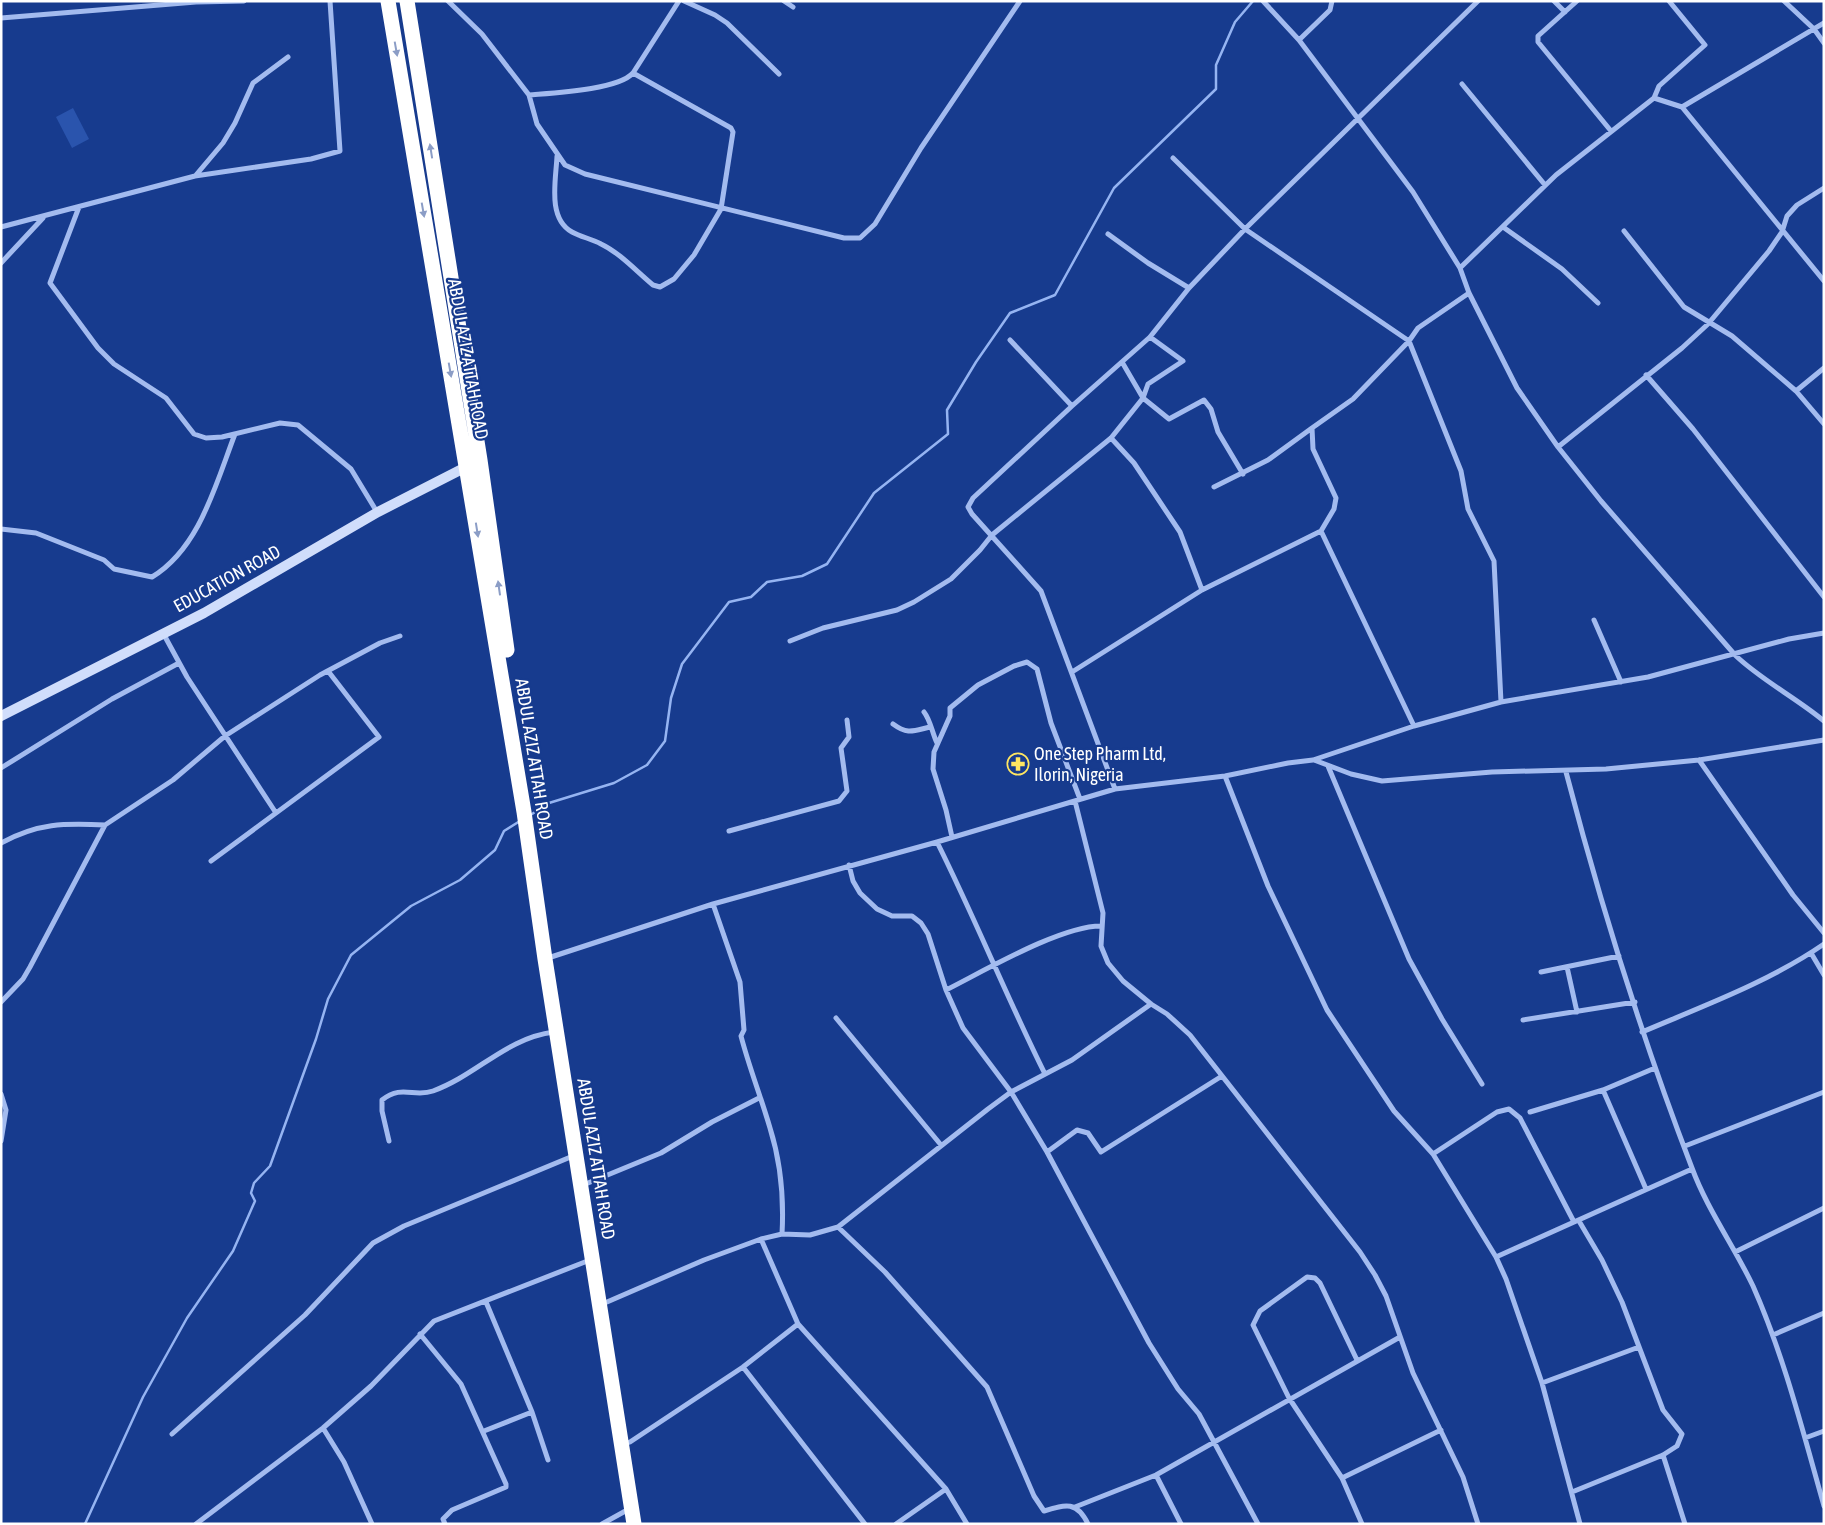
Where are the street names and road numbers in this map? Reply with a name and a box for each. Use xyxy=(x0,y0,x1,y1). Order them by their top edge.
street label: ABDUL AZIZ ATTAH ROAD xyxy=(444,277,493,441)
street label: EDUCATION ROAD xyxy=(170,541,284,617)
street label: ABDUL AZIZ ATTAH ROAD xyxy=(511,677,558,841)
street label: ABDUL AZIZ ATTAH ROAD xyxy=(573,1077,620,1241)

